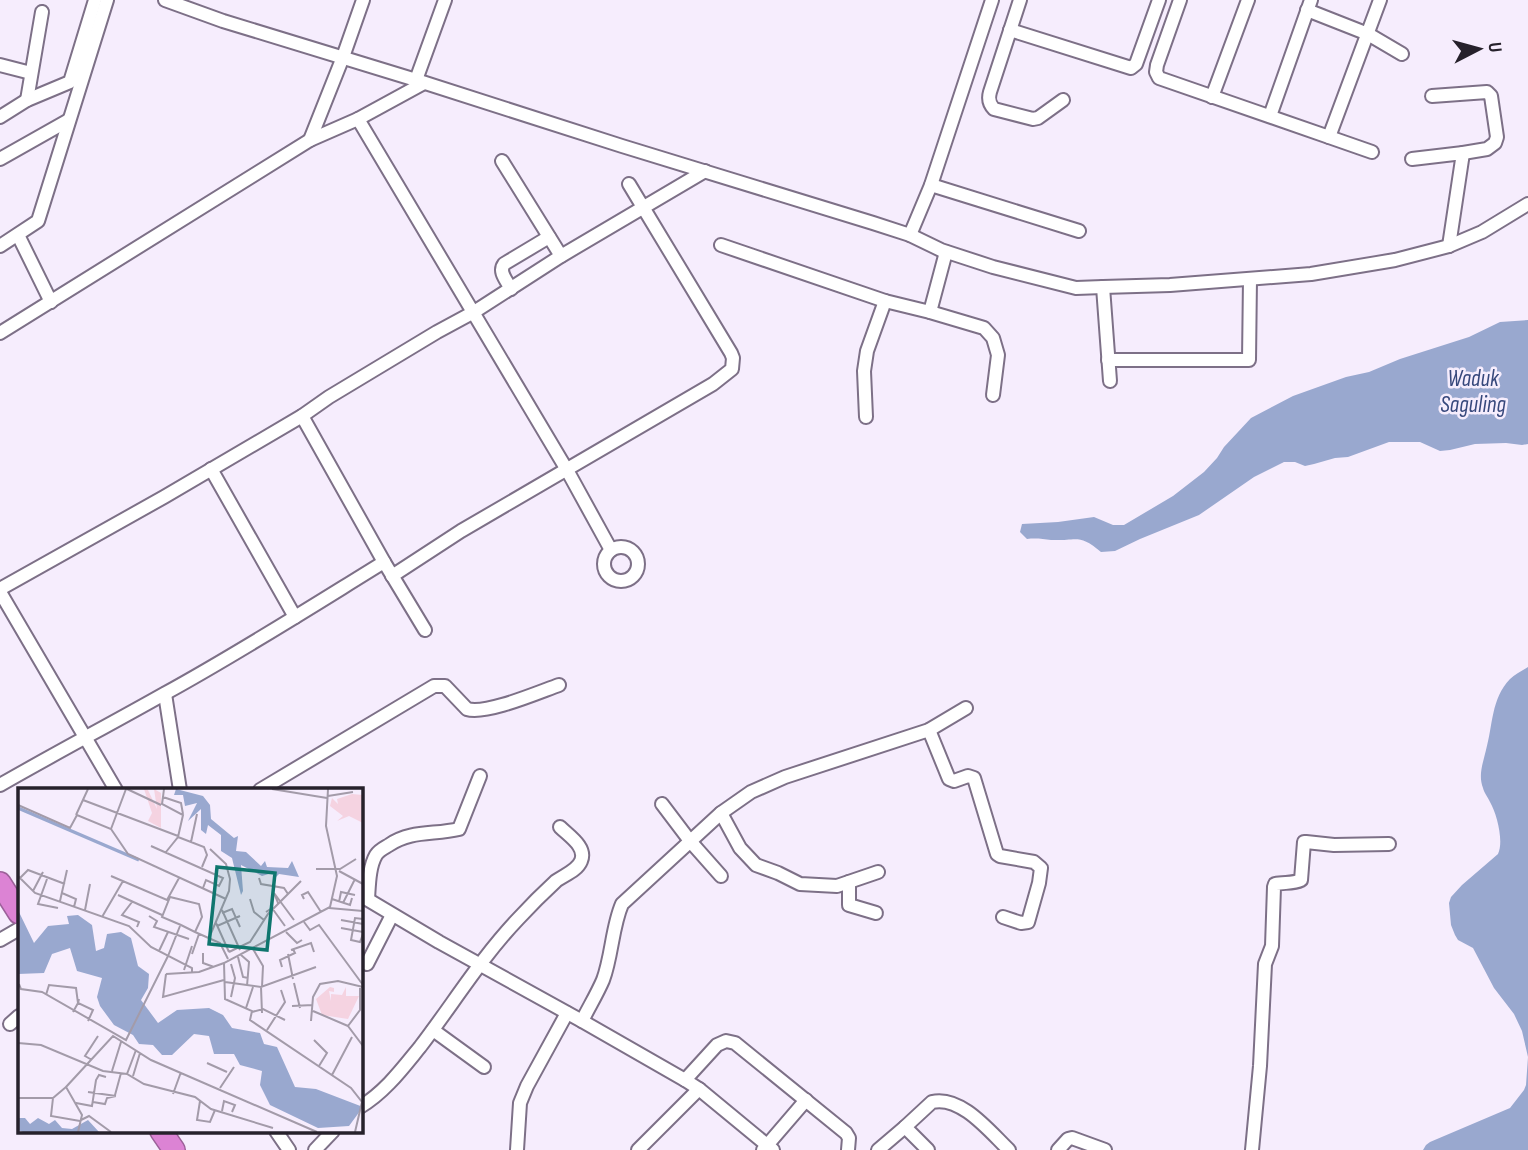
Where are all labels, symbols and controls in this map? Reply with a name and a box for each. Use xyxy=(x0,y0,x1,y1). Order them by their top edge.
north arrow xyxy=(1444,14,1514,84)
text: U xyxy=(1482,41,1506,54)
water label: Waduk Saguling xyxy=(1440,365,1506,419)
inset map xyxy=(18,788,362,1132)

